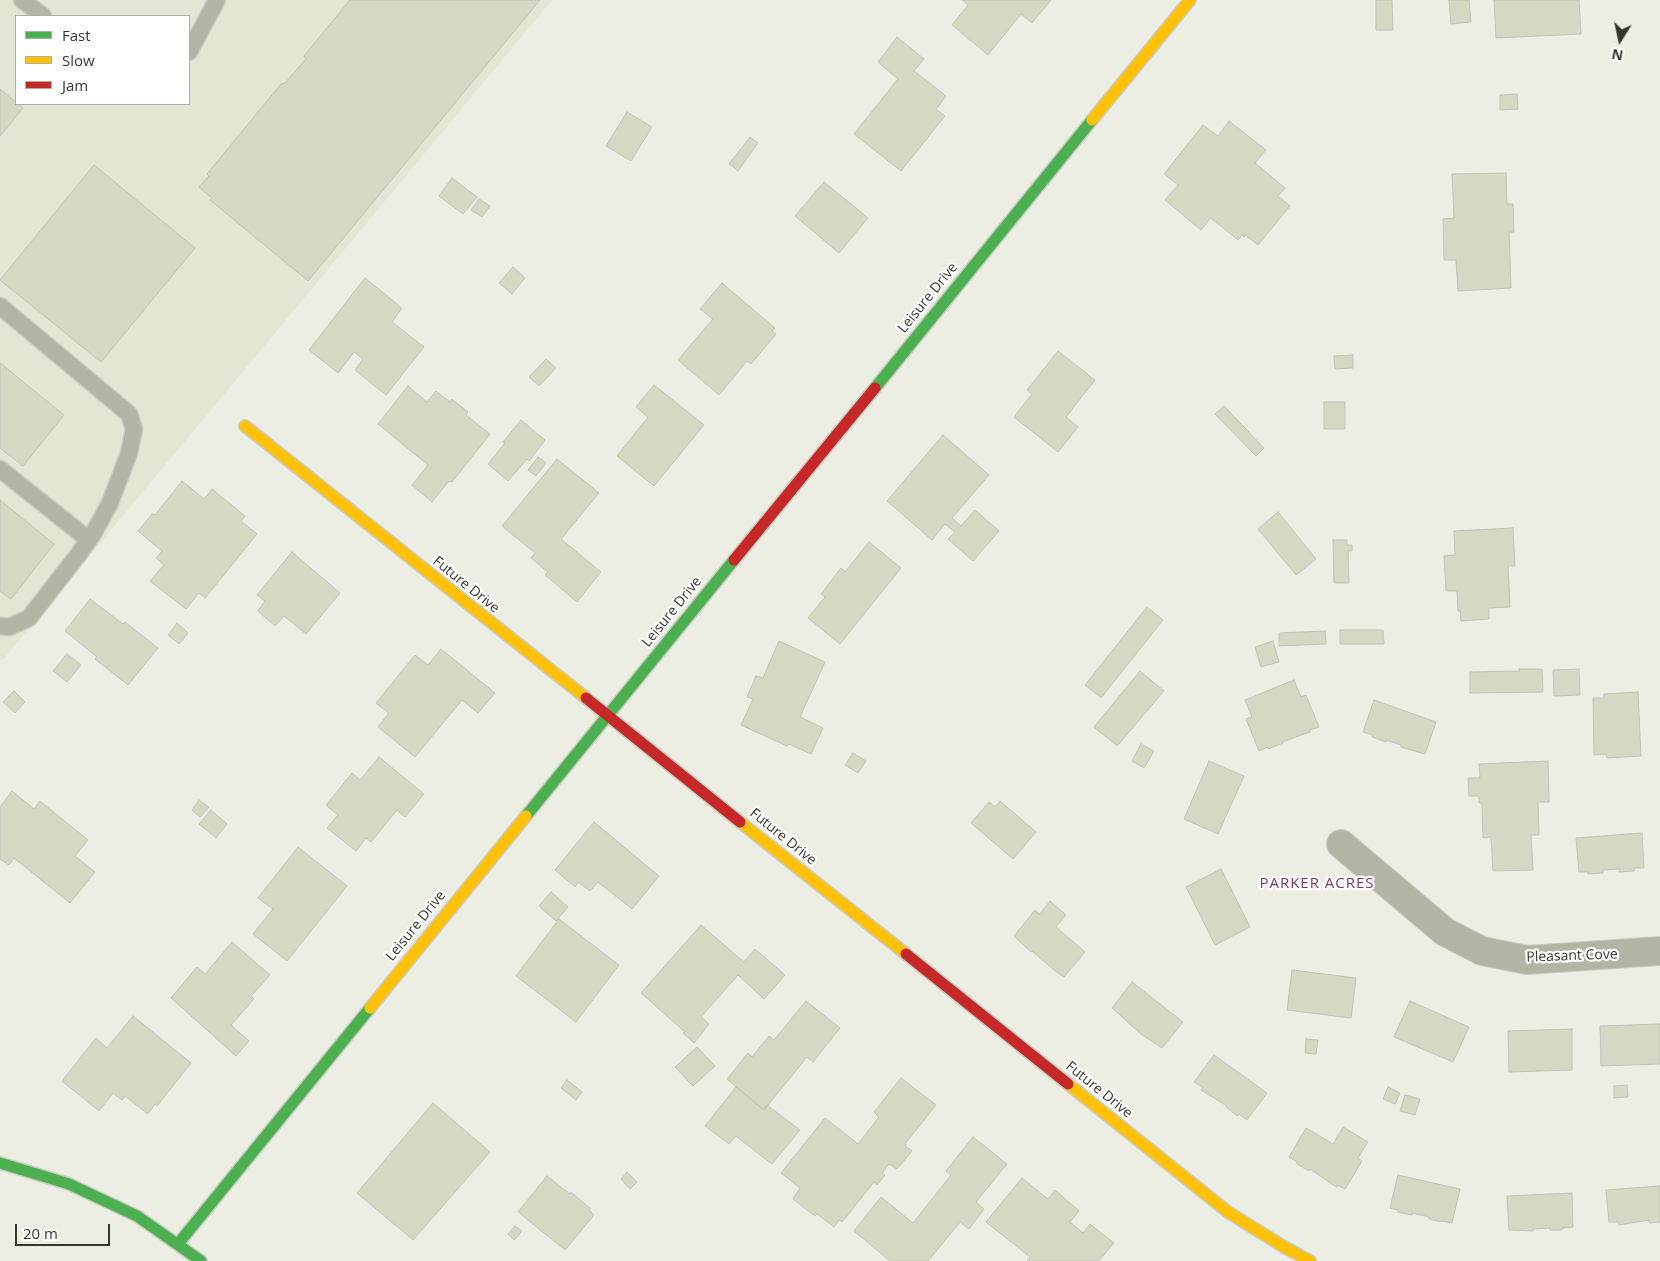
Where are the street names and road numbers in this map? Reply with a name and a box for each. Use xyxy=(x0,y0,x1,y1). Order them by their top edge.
street label: Leisure Drive xyxy=(895,260,961,336)
street label: Future Drive xyxy=(429,553,503,617)
street label: Leisure Drive xyxy=(639,574,705,650)
street label: Future Drive xyxy=(746,805,820,869)
street label: Leisure Drive xyxy=(383,888,449,964)
street label: Pleasant Cove xyxy=(1526,946,1618,966)
street label: Future Drive xyxy=(1062,1058,1136,1122)

